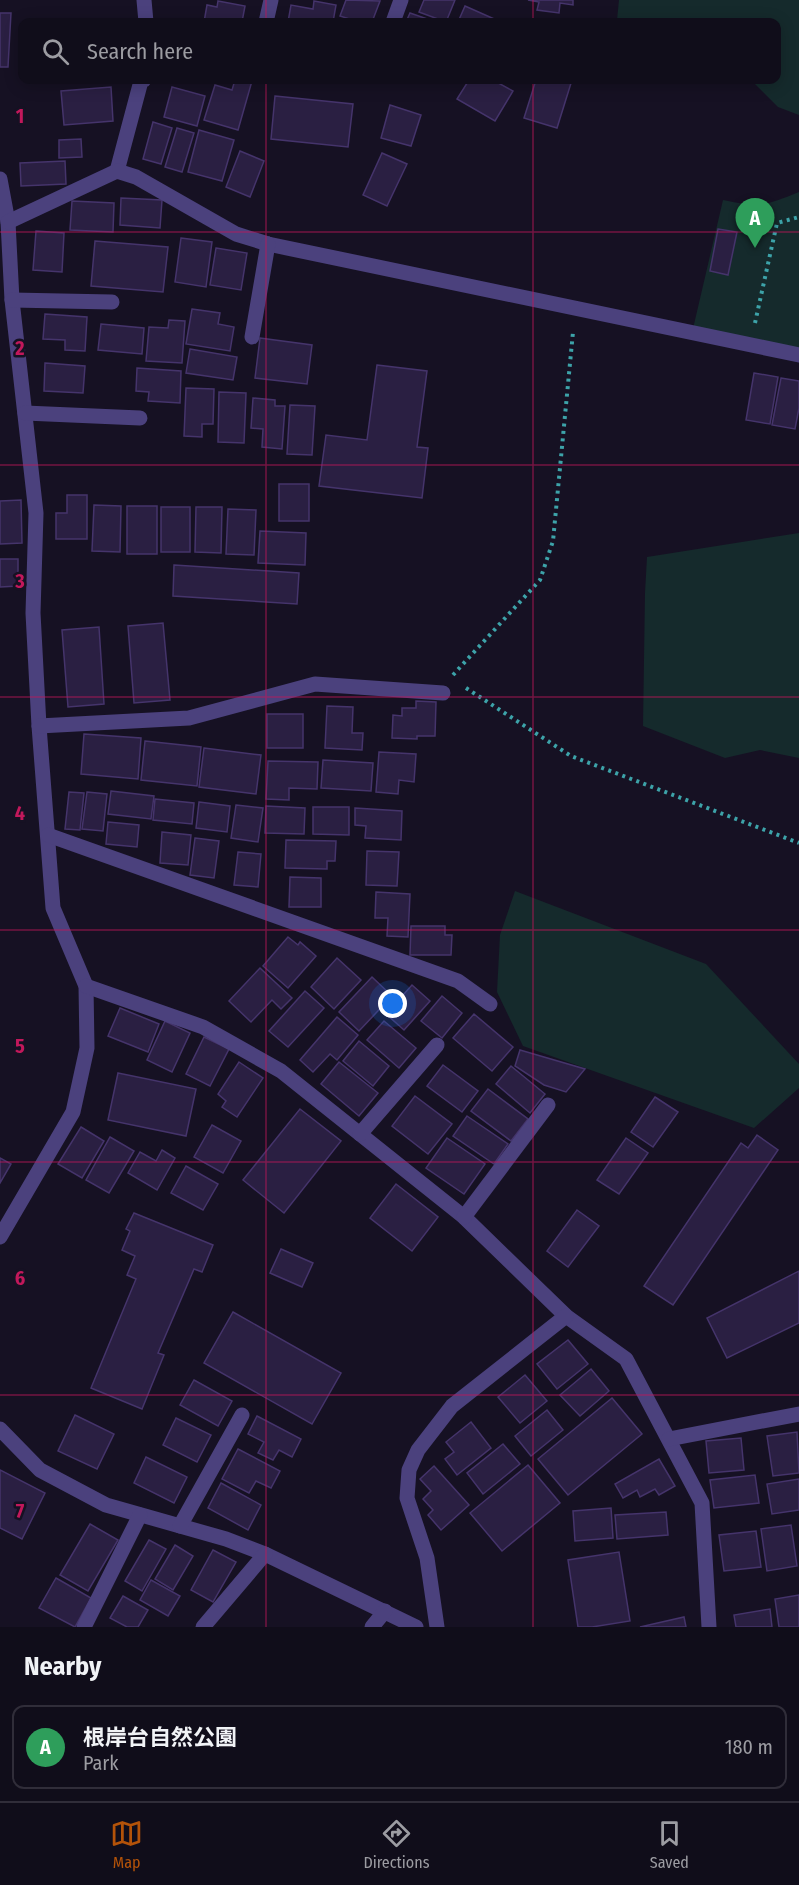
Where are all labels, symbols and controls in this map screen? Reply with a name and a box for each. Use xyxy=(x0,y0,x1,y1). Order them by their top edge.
search box xyxy=(18,18,781,84)
icon: search xyxy=(39,35,72,68)
text: Search here xyxy=(87,38,193,65)
text: 1 xyxy=(16,104,24,128)
pin: A xyxy=(736,198,774,248)
text: 2 xyxy=(14,336,25,360)
text: 3 xyxy=(14,569,25,593)
text: 4 xyxy=(15,801,25,825)
your location xyxy=(378,989,407,1018)
text: 5 xyxy=(15,1034,25,1058)
text: 6 xyxy=(15,1266,25,1290)
text: 7 xyxy=(16,1499,25,1523)
text: Nearby xyxy=(24,1651,101,1682)
text: 根岸台自然公園 xyxy=(83,1724,237,1751)
text: A xyxy=(40,1735,51,1759)
text: 180 m xyxy=(725,1735,773,1759)
text: Park xyxy=(83,1751,119,1775)
tab: Map xyxy=(110,1817,143,1872)
tab: Directions xyxy=(363,1817,430,1872)
tab: Saved xyxy=(650,1817,689,1872)

